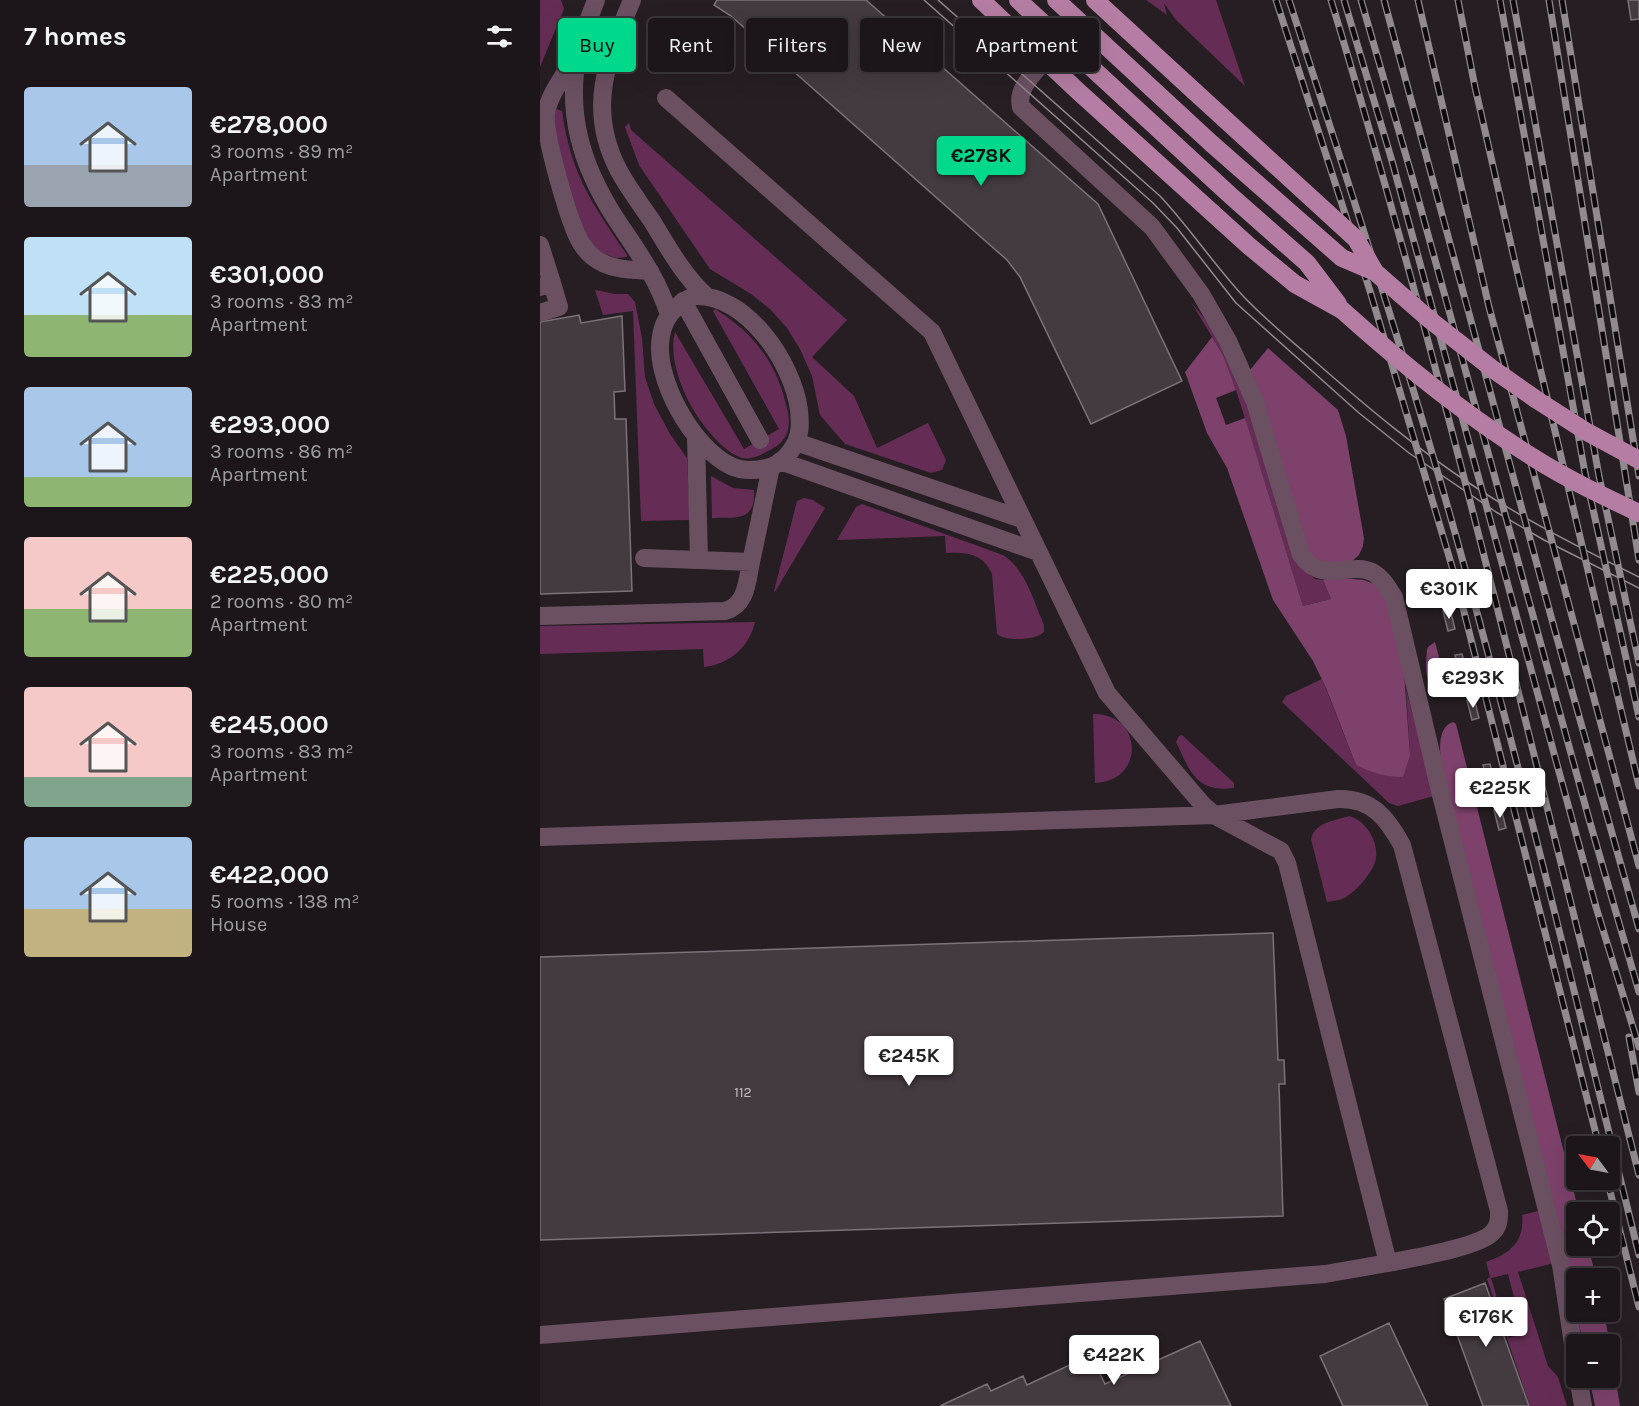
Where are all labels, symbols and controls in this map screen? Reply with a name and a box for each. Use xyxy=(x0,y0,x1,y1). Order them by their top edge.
chip: Buy xyxy=(558,18,636,72)
chip: Rent xyxy=(648,18,734,72)
chip: Filters xyxy=(746,18,848,72)
chip: New xyxy=(860,18,943,72)
chip: Apartment xyxy=(955,18,1099,72)
icon: filters xyxy=(483,20,516,53)
text: 7 homes xyxy=(24,21,127,52)
text: €278,000 xyxy=(210,109,328,140)
icon: home xyxy=(72,111,144,183)
pin: €278K xyxy=(939,136,1023,187)
text: 3 rooms · 89 m² xyxy=(210,140,353,163)
text: €278K xyxy=(951,144,1011,167)
text: Apartment xyxy=(210,163,308,186)
text: €301,000 xyxy=(210,259,324,290)
icon: home xyxy=(72,261,144,333)
text: 3 rooms · 83 m² xyxy=(210,290,354,313)
text: Apartment xyxy=(210,313,308,336)
text: €293,000 xyxy=(210,409,330,440)
icon: home xyxy=(72,411,144,483)
text: 3 rooms · 86 m² xyxy=(210,440,353,463)
text: Apartment xyxy=(210,463,308,486)
text: €225,000 xyxy=(210,559,329,590)
icon: home xyxy=(72,561,144,633)
pin: €301K xyxy=(1407,569,1491,620)
text: €301K xyxy=(1420,577,1478,600)
text: 2 rooms · 80 m² xyxy=(210,590,353,613)
text: Apartment xyxy=(210,613,308,636)
pin: €293K xyxy=(1431,658,1515,709)
text: €293K xyxy=(1442,666,1504,689)
text: €245,000 xyxy=(210,709,329,740)
icon: home xyxy=(72,711,144,783)
text: 3 rooms · 83 m² xyxy=(210,740,354,763)
text: Apartment xyxy=(210,763,308,786)
pin: €225K xyxy=(1458,768,1542,819)
text: €225K xyxy=(1469,776,1531,799)
text: €422,000 xyxy=(210,859,329,890)
icon: home xyxy=(72,861,144,933)
text: 5 rooms · 138 m² xyxy=(210,890,360,913)
text: House xyxy=(210,913,267,936)
pin: €245K xyxy=(867,1036,951,1087)
text: €245K xyxy=(878,1044,940,1067)
house number: 112 xyxy=(734,1084,752,1101)
north arrow xyxy=(1566,1136,1620,1190)
map controls xyxy=(1566,1136,1620,1388)
button: locate xyxy=(1566,1202,1620,1256)
button: + xyxy=(1566,1268,1620,1322)
pin: €176K xyxy=(1444,1297,1528,1348)
text: €176K xyxy=(1459,1305,1513,1328)
button: − xyxy=(1566,1334,1620,1388)
pin: €422K xyxy=(1072,1335,1156,1386)
text: €422K xyxy=(1083,1343,1145,1366)

